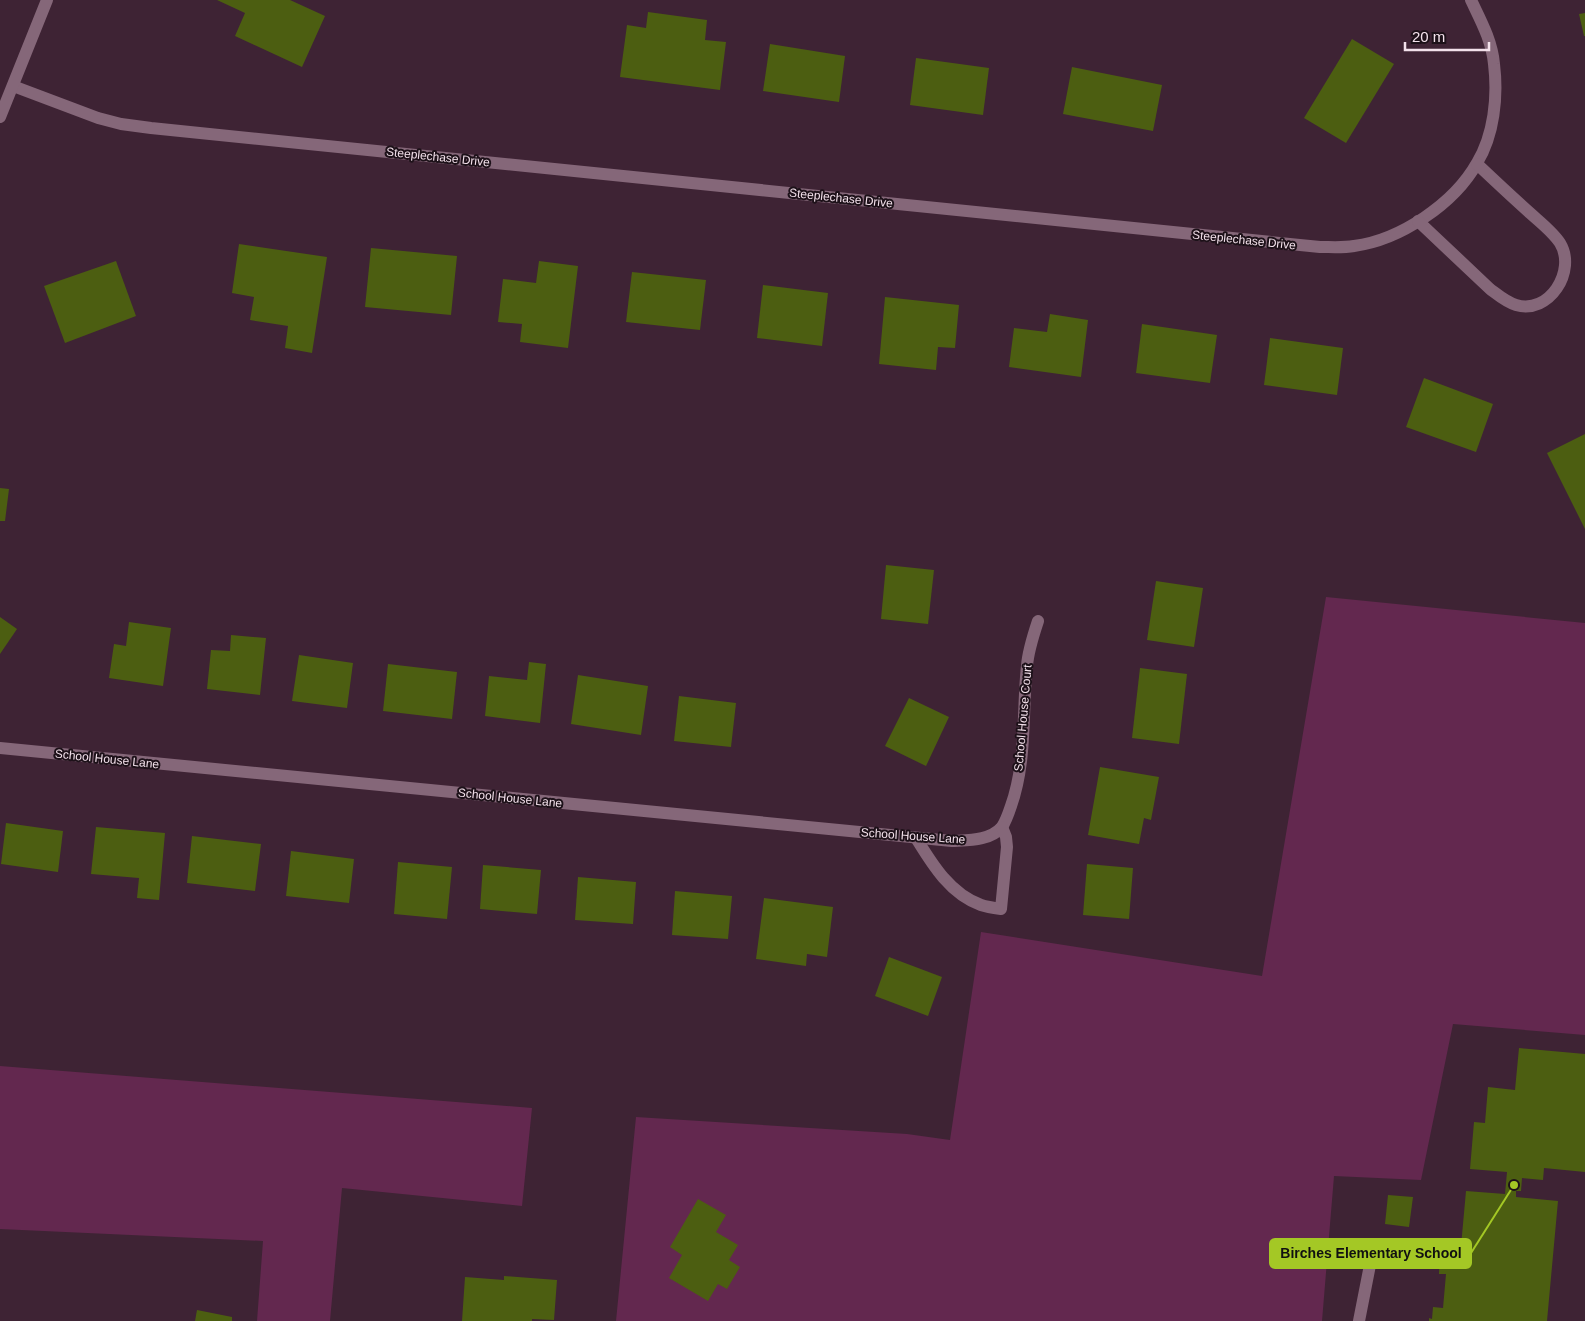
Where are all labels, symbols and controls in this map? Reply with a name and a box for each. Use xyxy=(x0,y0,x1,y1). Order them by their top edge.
scale bar xyxy=(1405,20,1489,52)
text: 20 m xyxy=(1412,28,1445,45)
street label: Steeplechase Drive xyxy=(386,145,491,169)
street label: Steeplechase Drive xyxy=(789,186,894,210)
street label: Steeplechase Drive xyxy=(1192,228,1297,252)
street label: School House Court xyxy=(1011,663,1035,772)
street label: School House Lane xyxy=(54,747,160,771)
street label: School House Lane xyxy=(457,786,563,810)
street label: School House Lane xyxy=(860,825,966,847)
callout: Birches Elementary School xyxy=(1270,1239,1471,1268)
text: Birches Elementary School xyxy=(1280,1245,1462,1261)

